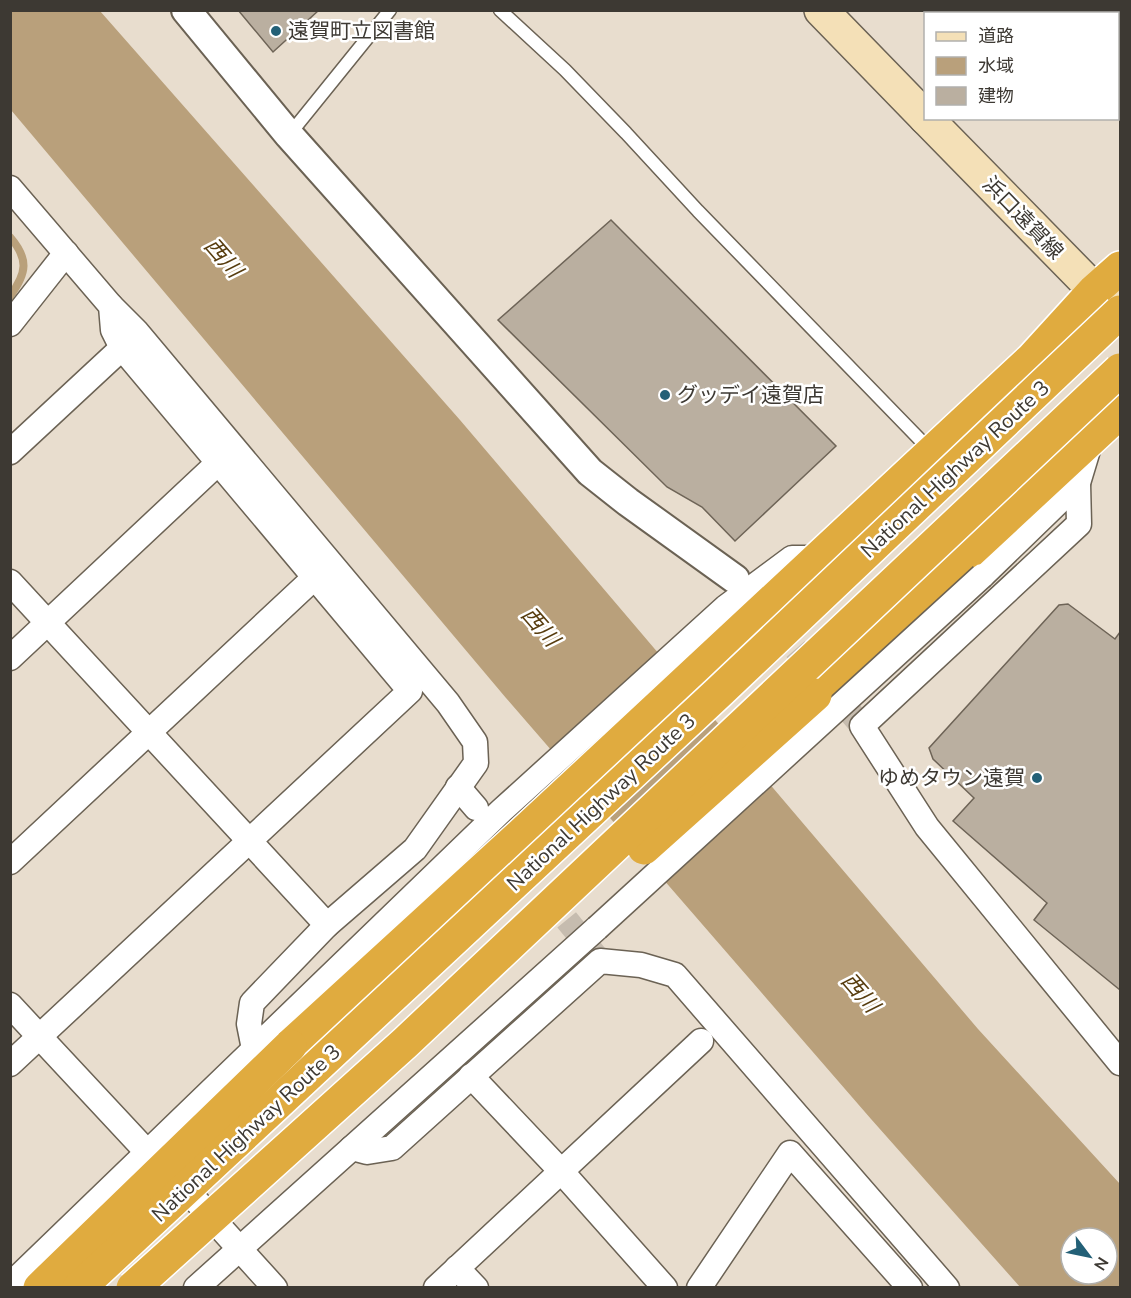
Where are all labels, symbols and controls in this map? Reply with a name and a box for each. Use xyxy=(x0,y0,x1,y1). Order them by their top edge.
legend xyxy=(924,12,1119,120)
place label: 遠賀町立図書館 xyxy=(288,17,435,45)
marker: 遠賀町立図書館 xyxy=(269,24,283,38)
text: 道路 xyxy=(978,24,1014,48)
text: 水域 xyxy=(978,54,1014,78)
text: 建物 xyxy=(978,84,1014,108)
street label: 浜口遠賀線 xyxy=(976,171,1070,265)
water label: 西川 xyxy=(197,232,250,286)
street label: National Highway Route 3 xyxy=(855,374,1055,564)
place label: グッデイ遠賀店 xyxy=(677,381,824,409)
marker: グッデイ遠賀店 xyxy=(658,388,672,402)
water label: 西川 xyxy=(514,601,567,655)
street label: National Highway Route 3 xyxy=(501,707,701,897)
place label: ゆめタウン遠賀 xyxy=(878,764,1025,792)
marker: ゆめタウン遠賀 xyxy=(1030,771,1044,785)
water label: 西川 xyxy=(834,967,887,1021)
street label: National Highway Route 3 xyxy=(146,1038,346,1228)
north arrow xyxy=(1059,1226,1119,1286)
text: N xyxy=(1088,1253,1113,1274)

